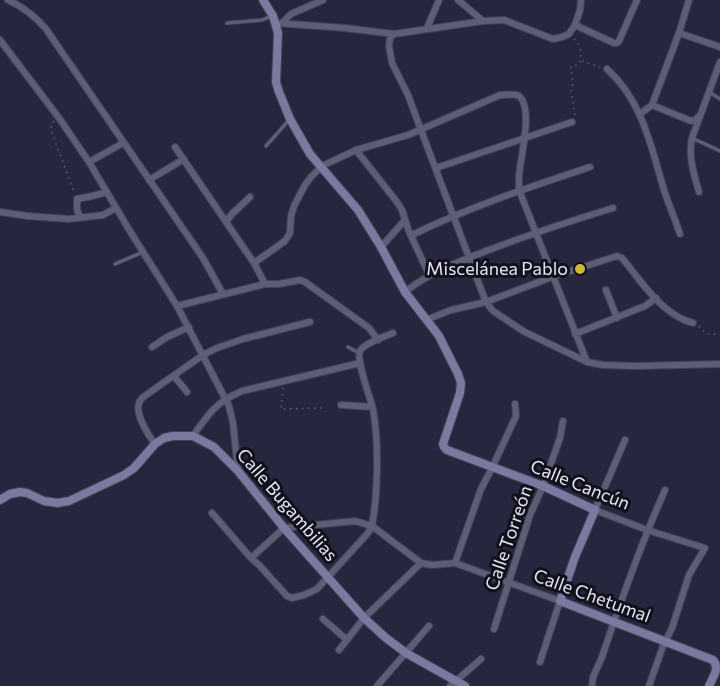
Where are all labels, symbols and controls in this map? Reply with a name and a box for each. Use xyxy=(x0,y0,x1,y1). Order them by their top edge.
place label: Miscelánea Pablo xyxy=(426,258,568,280)
marker: Miscelánea Pablo xyxy=(573,262,587,276)
street label: Calle Bugambilias xyxy=(232,444,342,566)
street label: Calle Cancún xyxy=(527,455,633,515)
street label: Calle Torreón xyxy=(481,483,537,593)
street label: Calle Chetumal xyxy=(531,565,653,627)

